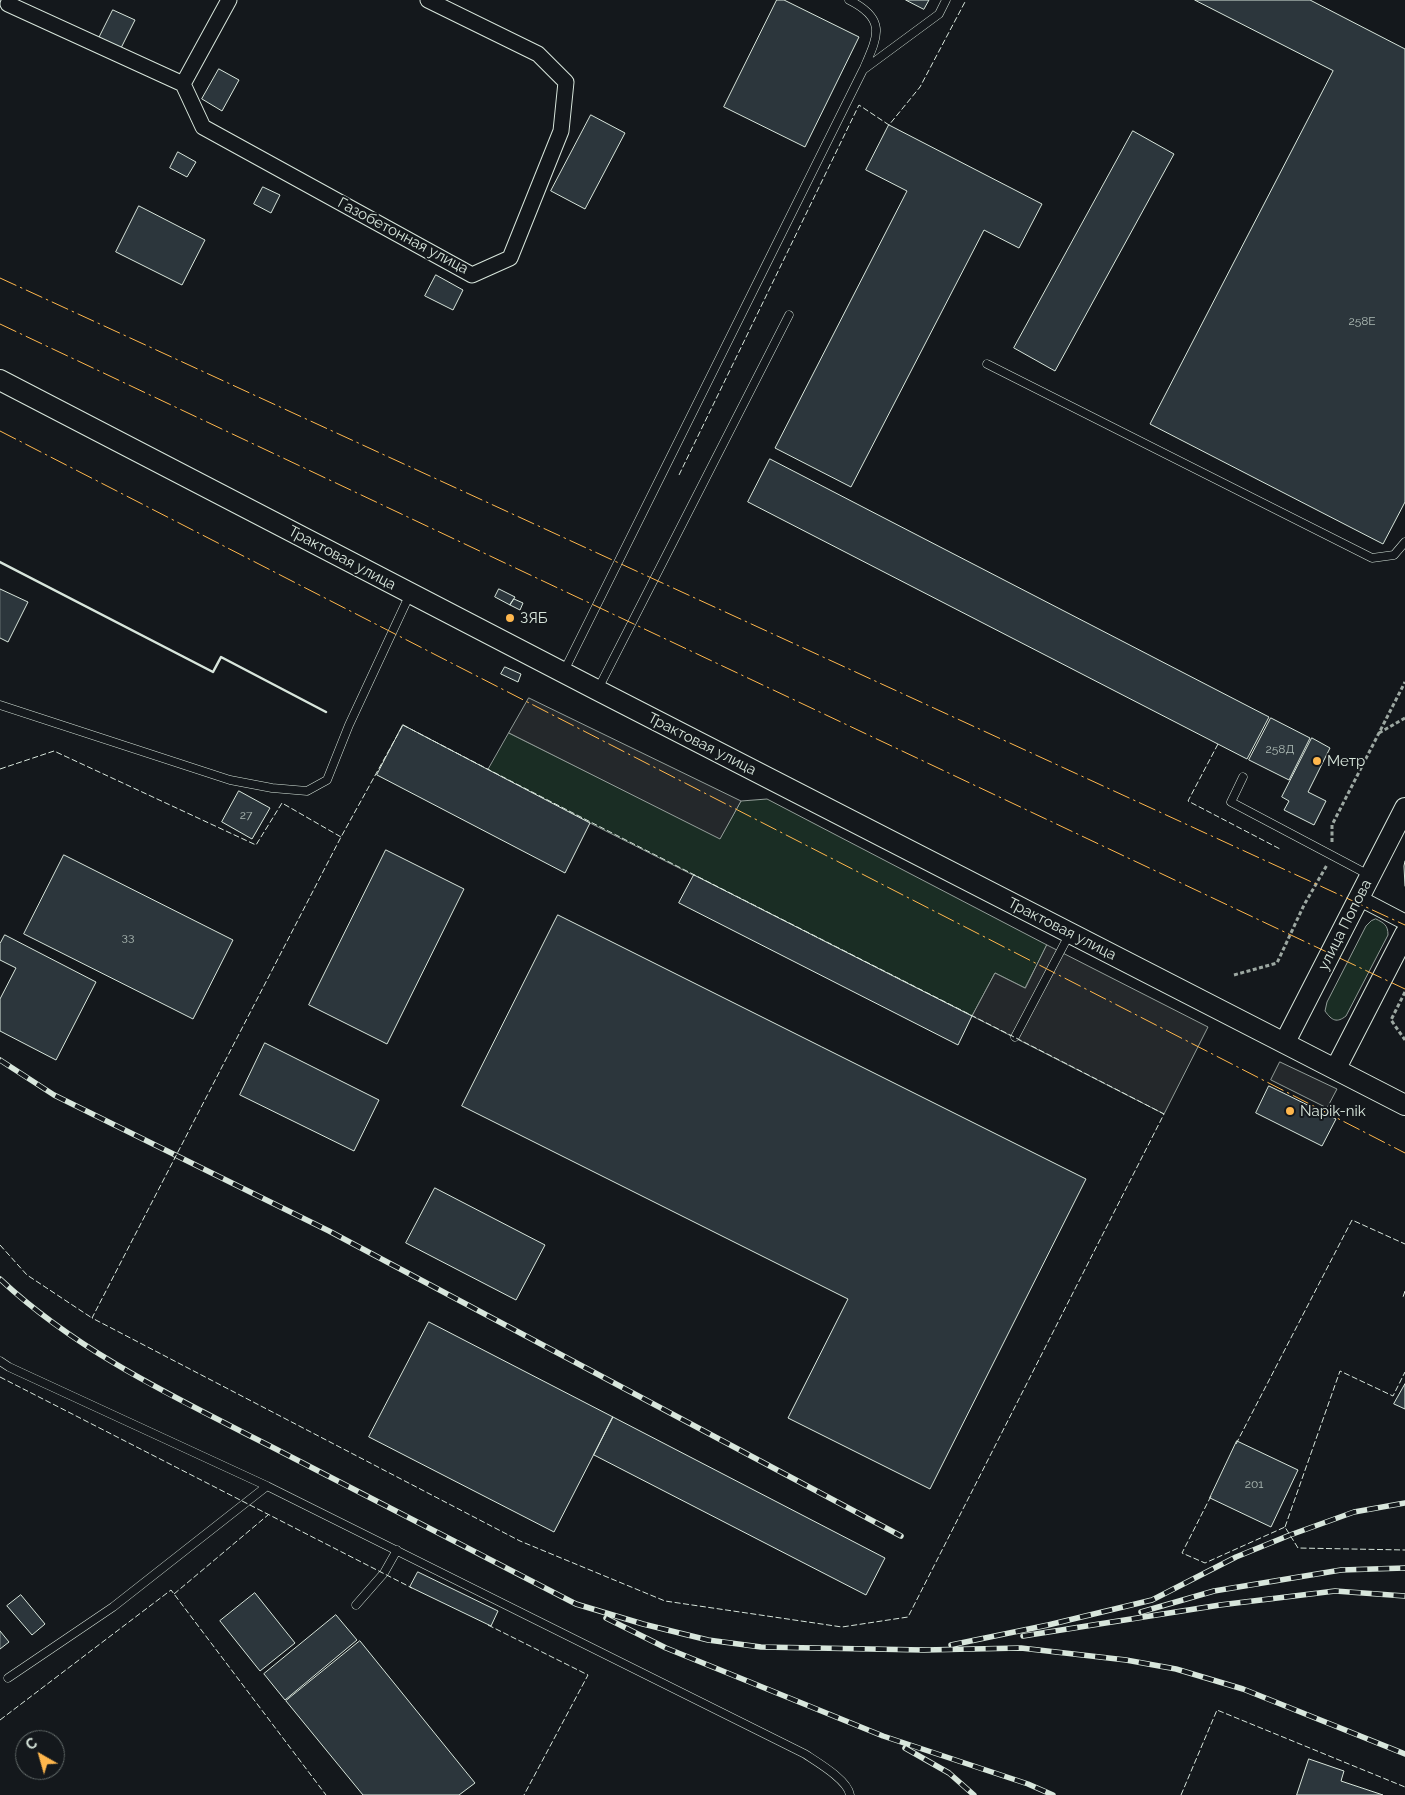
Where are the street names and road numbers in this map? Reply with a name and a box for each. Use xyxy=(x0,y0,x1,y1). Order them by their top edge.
street label: Газобетонная улица xyxy=(335,194,471,278)
street label: Трактовая улица xyxy=(285,522,399,594)
street label: Трактовая улица xyxy=(645,709,759,779)
street label: улица Попова xyxy=(1314,877,1376,973)
street label: Трактовая улица xyxy=(1005,894,1119,964)

